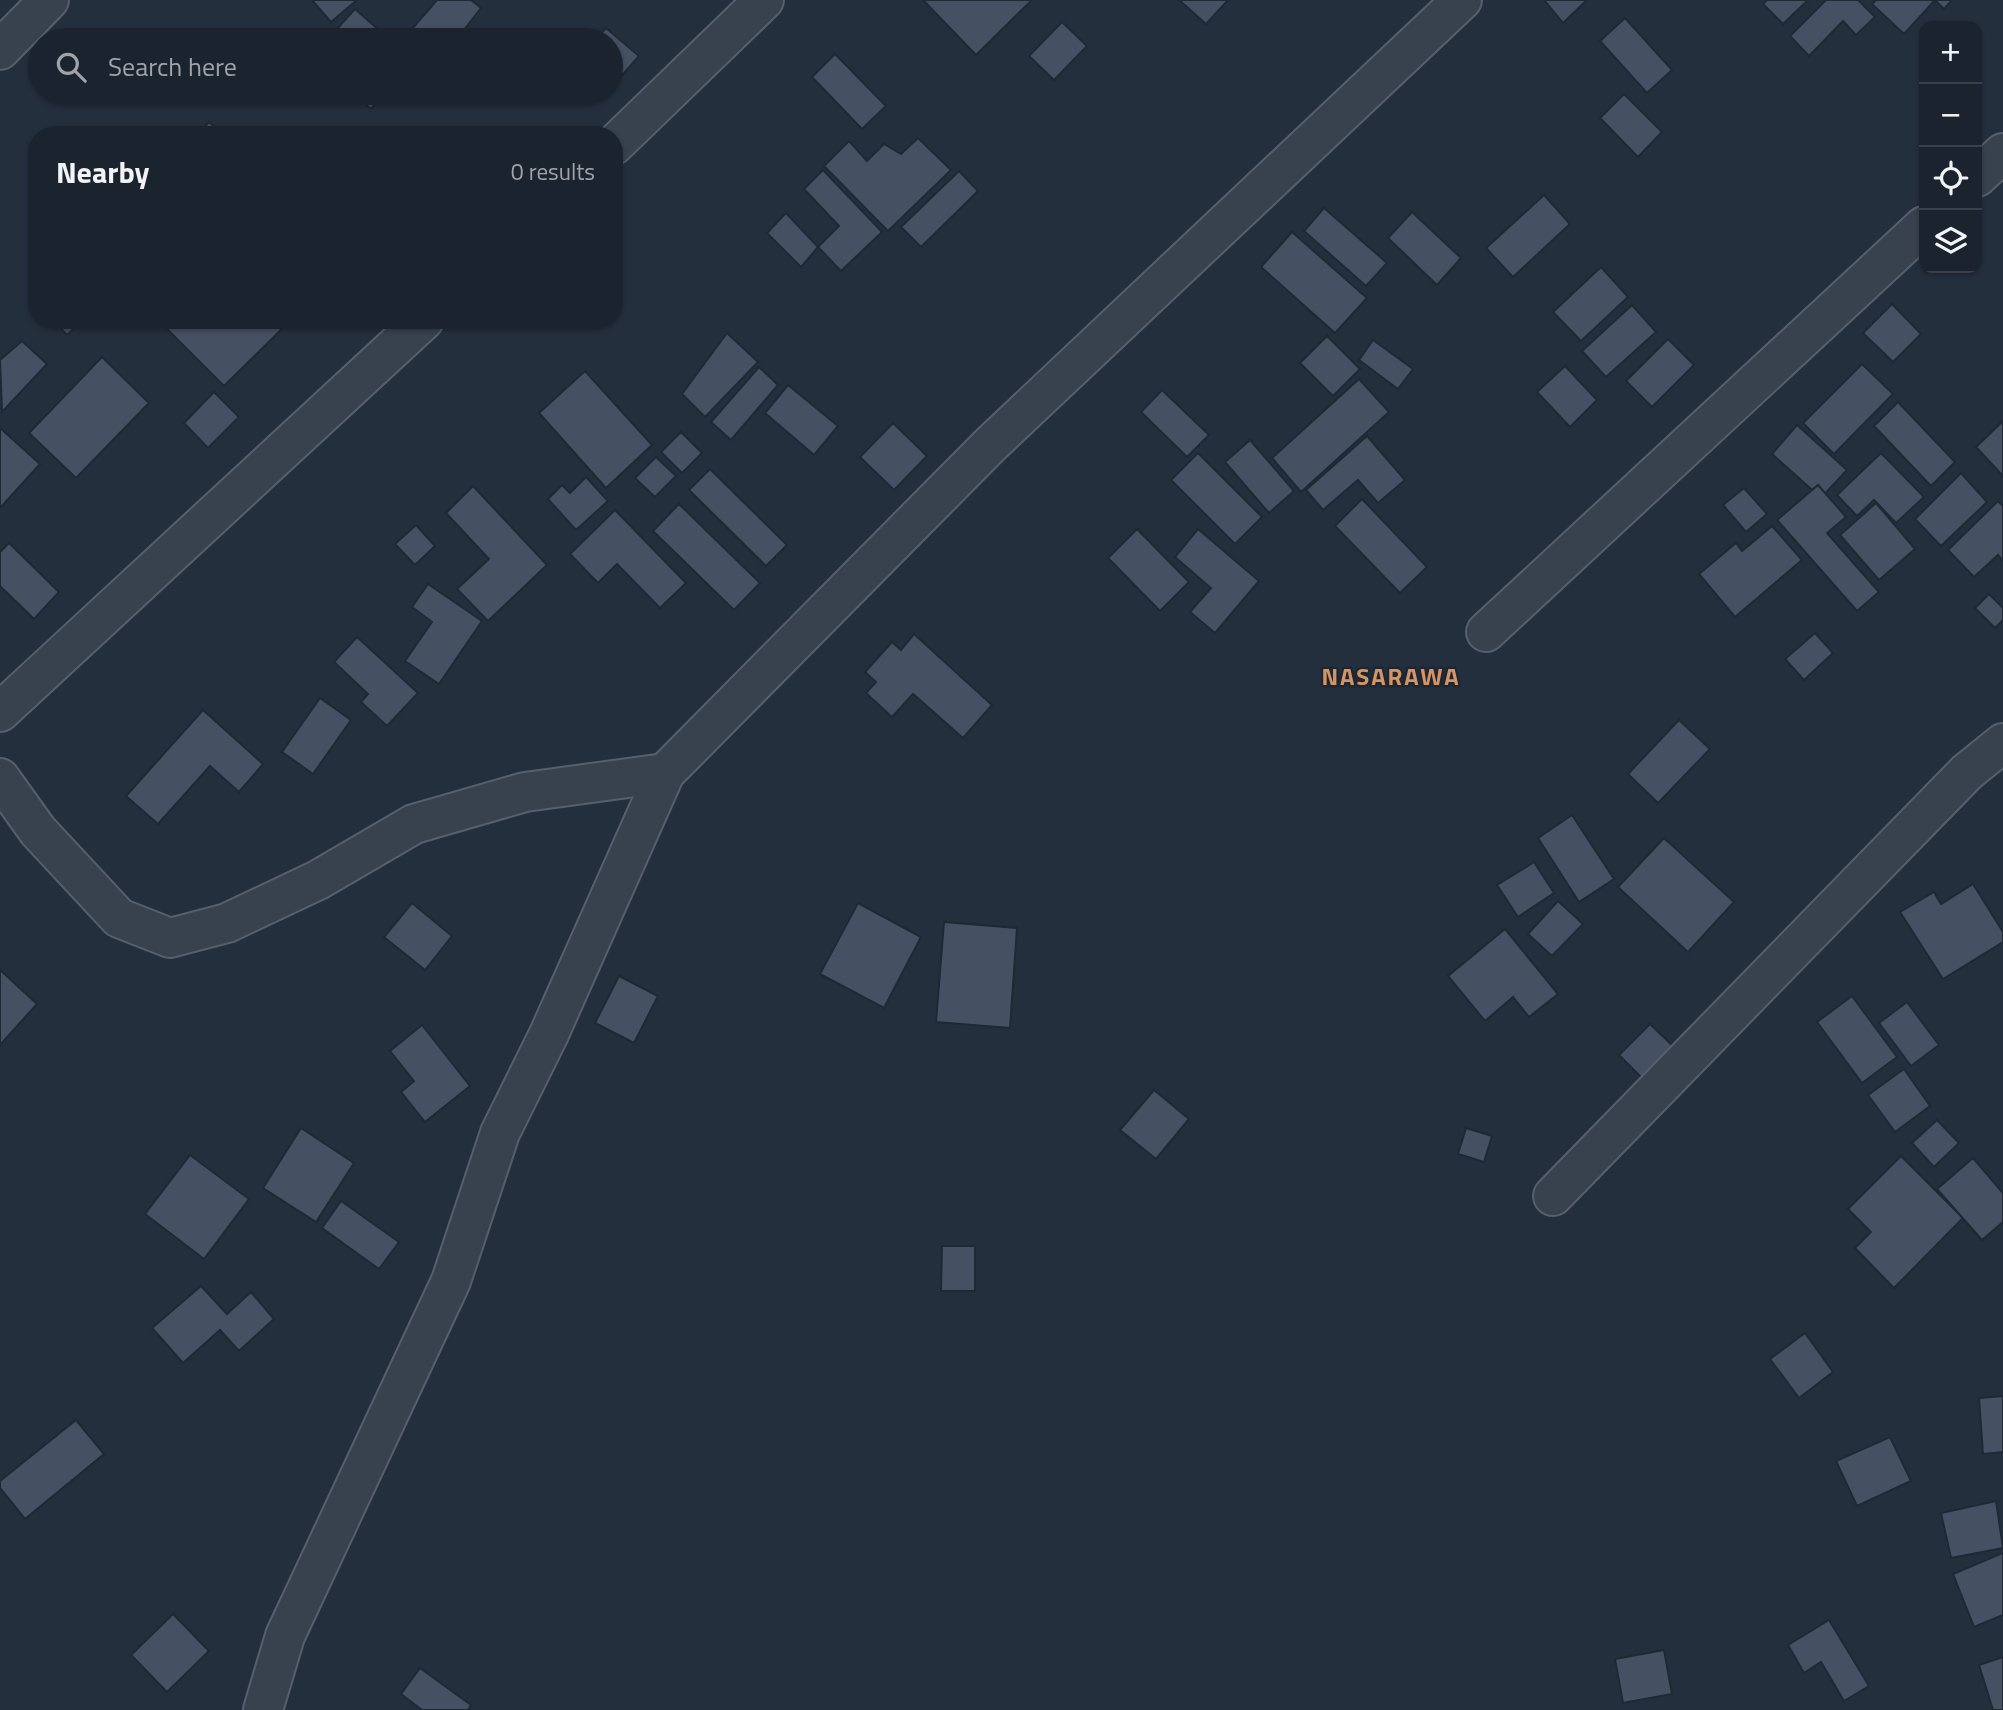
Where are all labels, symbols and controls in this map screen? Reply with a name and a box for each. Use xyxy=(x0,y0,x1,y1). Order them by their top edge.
map controls xyxy=(1919,21,1982,273)
button: + xyxy=(1919,21,1982,84)
search box xyxy=(28,28,623,105)
text: Search here xyxy=(108,47,237,86)
icon: search xyxy=(52,48,90,86)
button: − xyxy=(1919,84,1982,147)
button: locate xyxy=(1919,147,1982,210)
text: Nearby xyxy=(56,149,149,195)
text: 0 results xyxy=(511,154,595,189)
button: layers xyxy=(1919,210,1982,273)
district label: NASARAWA xyxy=(1321,658,1461,694)

